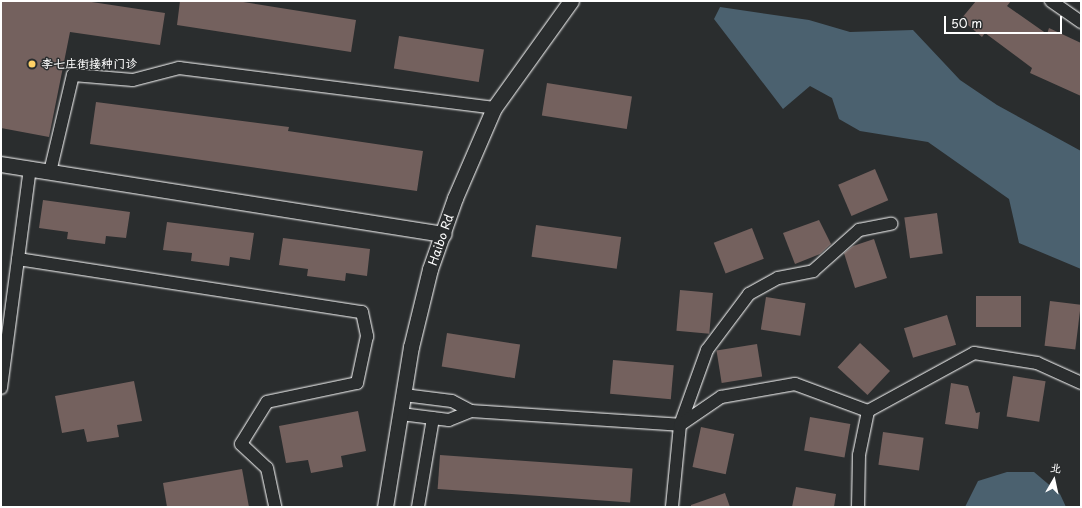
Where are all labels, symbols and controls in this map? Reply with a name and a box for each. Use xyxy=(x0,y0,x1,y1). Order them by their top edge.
scale bar xyxy=(946,8,1064,34)
text: 50 m xyxy=(951,14,982,32)
place label: 李七庄街接种门诊 xyxy=(41,57,137,71)
marker: 李七庄街接种门诊 xyxy=(26,58,38,70)
street label: Haibo Rd xyxy=(426,213,456,267)
text: 北 xyxy=(1049,458,1063,477)
north arrow xyxy=(1034,460,1074,500)

